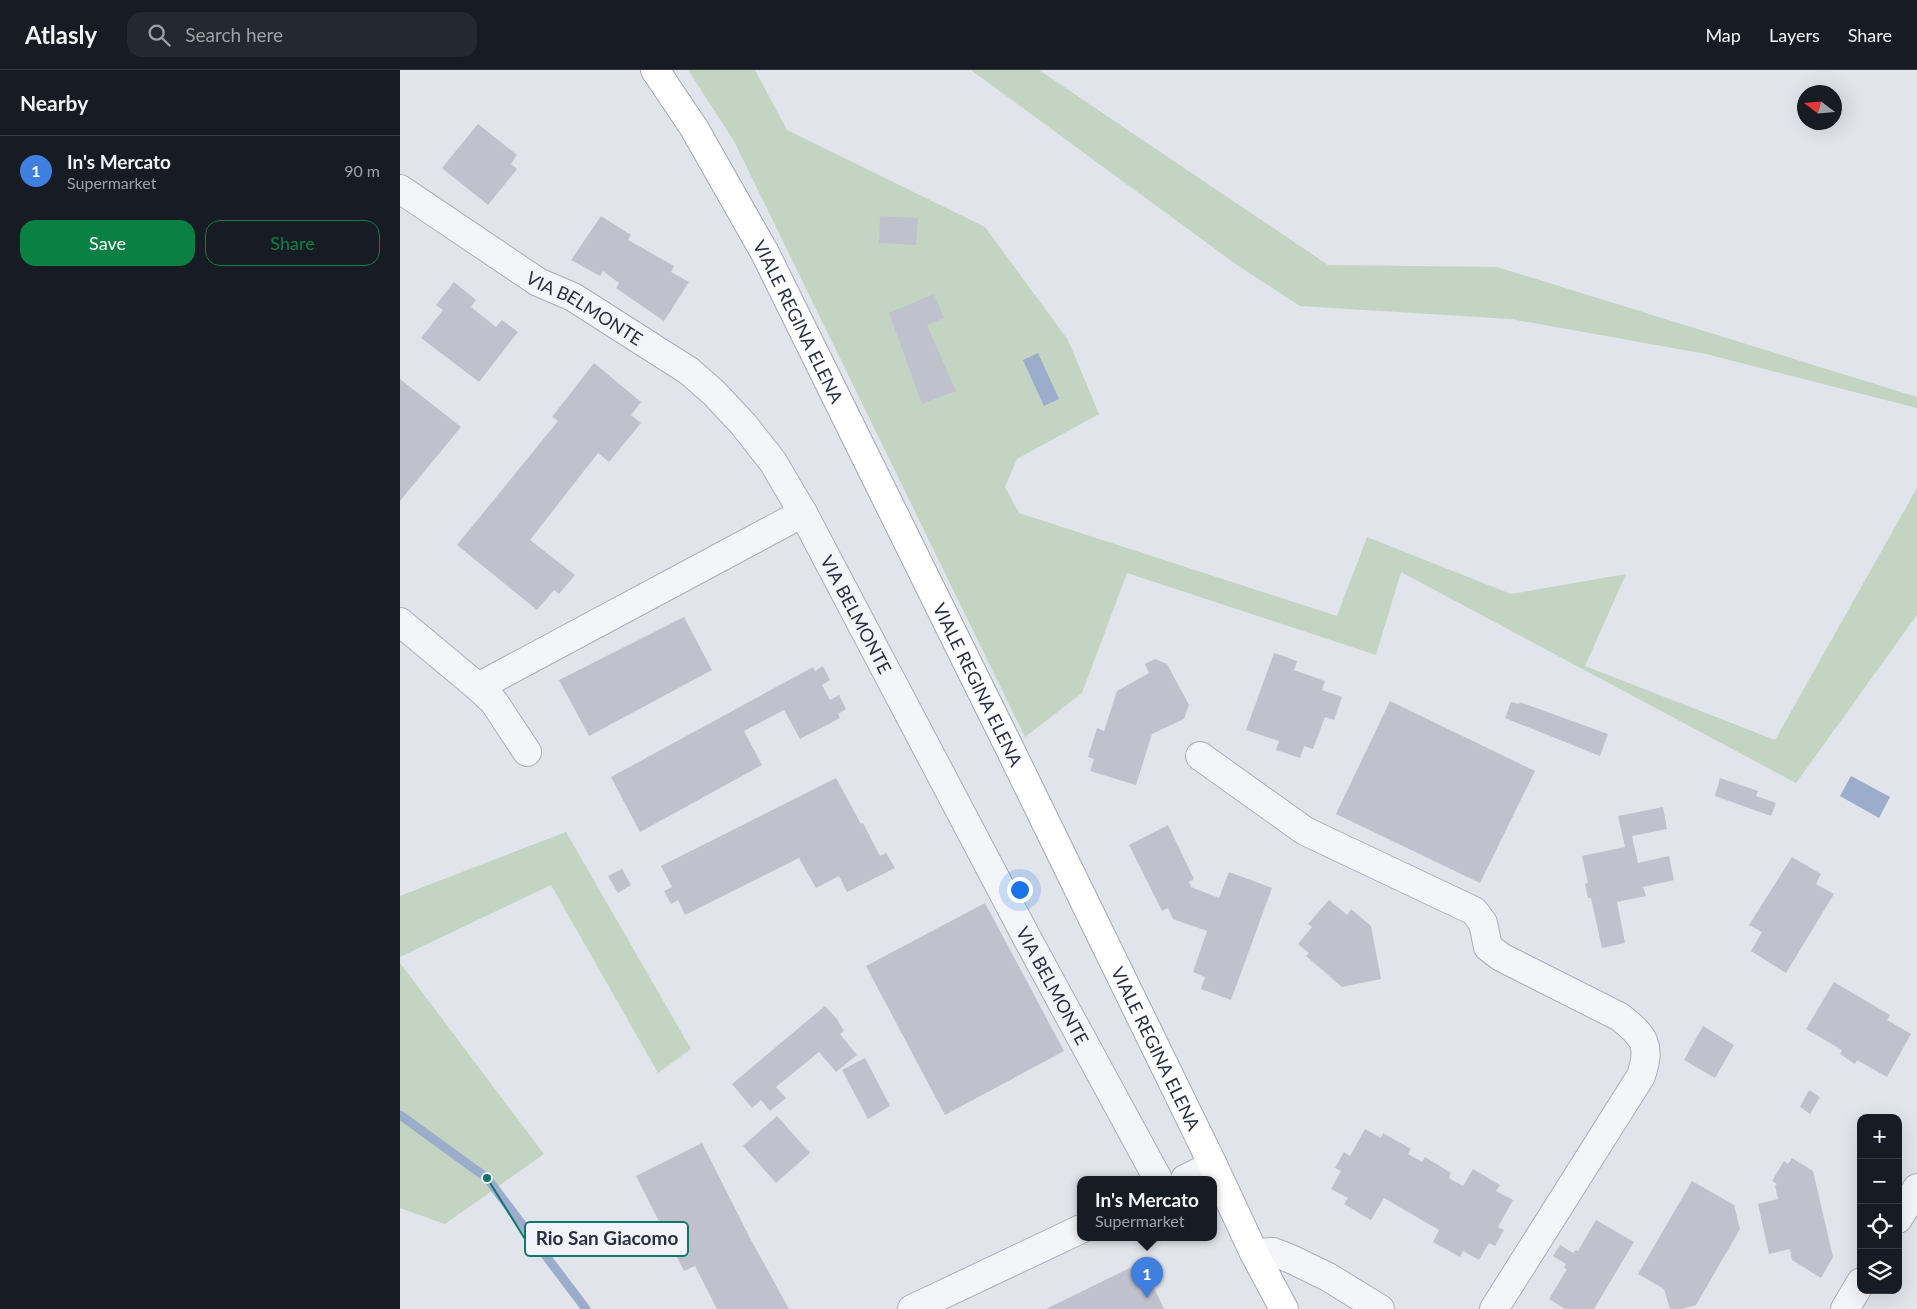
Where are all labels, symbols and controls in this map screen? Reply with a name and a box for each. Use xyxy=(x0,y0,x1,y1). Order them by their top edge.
search box xyxy=(127,12,477,57)
text: Atlasly xyxy=(25,20,97,49)
icon: search xyxy=(145,21,173,49)
text: Search here xyxy=(185,23,283,46)
text: Map xyxy=(1705,24,1741,46)
text: Layers xyxy=(1769,24,1820,46)
text: Share xyxy=(1848,24,1892,46)
north arrow xyxy=(1797,85,1842,130)
text: Nearby xyxy=(20,90,88,115)
text: In's Mercato xyxy=(67,150,171,173)
text: 1 xyxy=(31,161,41,180)
text: 90 m xyxy=(344,161,380,180)
text: Supermarket xyxy=(67,173,156,192)
button: Save xyxy=(20,220,195,266)
button: Share xyxy=(205,220,380,266)
street label: VIALE REGINA ELENA xyxy=(749,236,849,407)
street label: VIA BELMONTE xyxy=(522,266,647,350)
street label: VIA BELMONTE xyxy=(816,551,897,677)
street label: VIALE REGINA ELENA xyxy=(929,599,1028,771)
your location xyxy=(1007,877,1033,903)
street label: VIA BELMONTE xyxy=(1012,923,1094,1048)
street label: VIALE REGINA ELENA xyxy=(1107,963,1206,1134)
map controls xyxy=(1857,1114,1902,1294)
button: + xyxy=(1857,1114,1902,1159)
button: − xyxy=(1857,1159,1902,1204)
popup xyxy=(1077,1176,1217,1241)
text: In's Mercato xyxy=(1095,1188,1199,1211)
button: locate xyxy=(1857,1204,1902,1249)
text: Supermarket xyxy=(1095,1211,1184,1230)
callout: Rio San Giacomo xyxy=(525,1222,688,1256)
text: Rio San Giacomo xyxy=(536,1226,678,1249)
button: layers xyxy=(1857,1249,1902,1294)
pin: 1 xyxy=(1131,1257,1163,1298)

